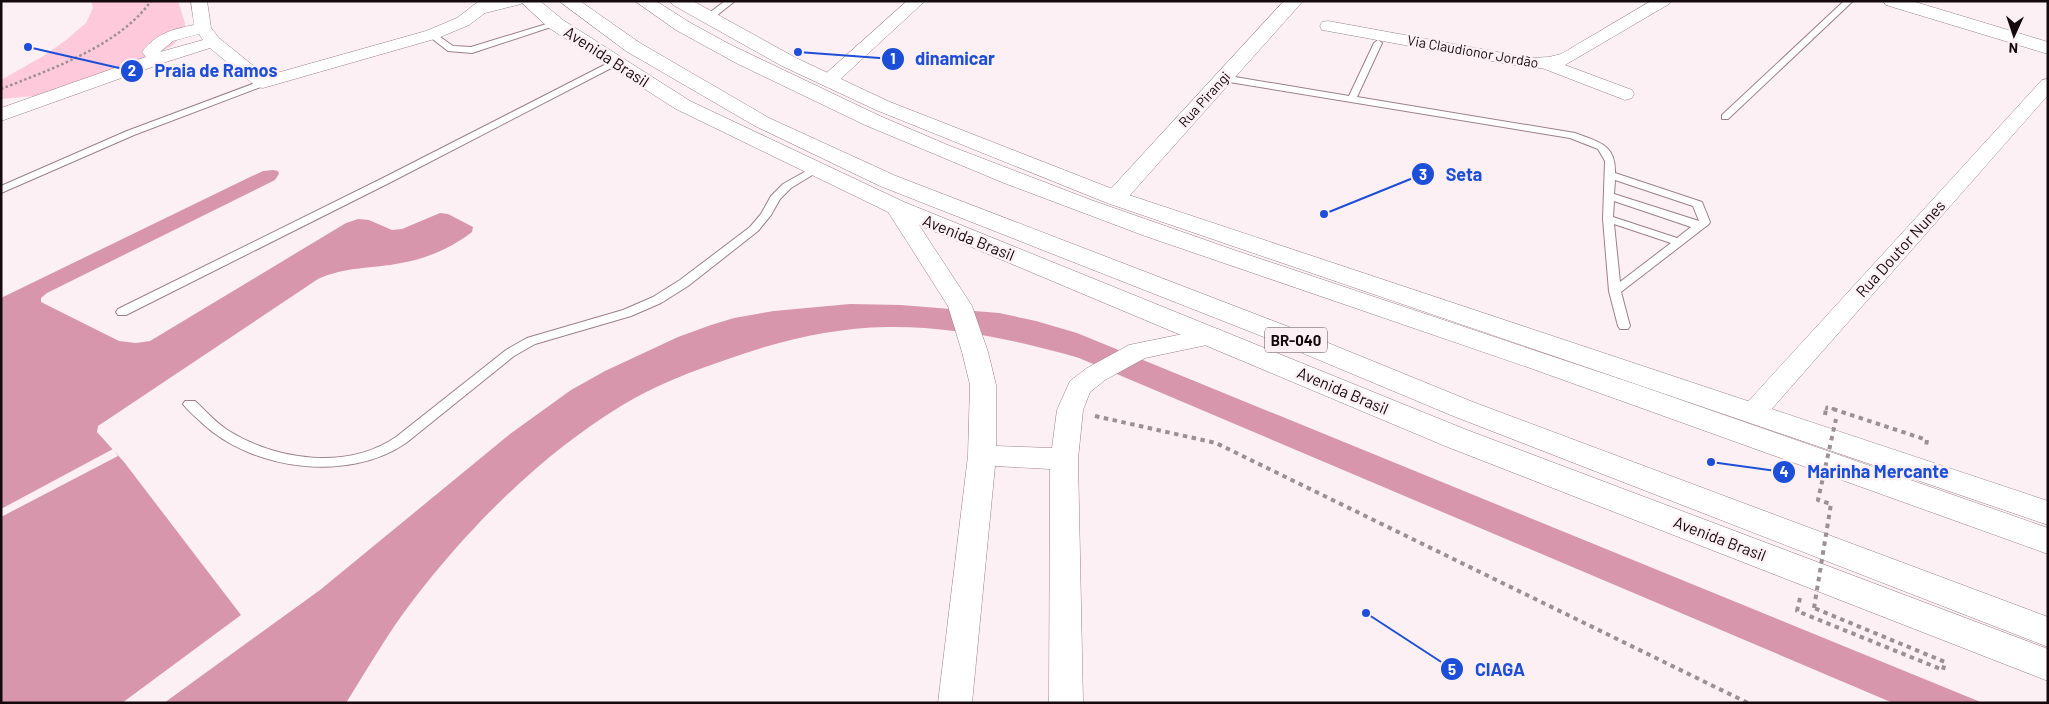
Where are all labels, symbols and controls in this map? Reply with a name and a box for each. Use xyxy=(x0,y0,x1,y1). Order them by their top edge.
north arrow xyxy=(1989,10,2039,60)
street label: Avenida Brasil xyxy=(561,22,653,90)
street label: Via Claudionor Jordão xyxy=(1406,31,1540,71)
text: N xyxy=(2008,40,2018,57)
callout: dinamicar xyxy=(880,42,1005,75)
text: dinamicar xyxy=(915,47,995,69)
text: 1 xyxy=(890,49,896,67)
callout: Praia de Ramos xyxy=(119,54,287,87)
text: Praia de Ramos xyxy=(155,59,277,81)
text: 2 xyxy=(128,61,136,79)
street label: Rua Pirangi xyxy=(1175,68,1233,130)
callout: Seta xyxy=(1410,158,1492,191)
text: Seta xyxy=(1446,163,1482,185)
text: 3 xyxy=(1419,165,1427,183)
street label: Rua Doutor Nunes xyxy=(1851,195,1949,301)
street label: Avenida Brasil xyxy=(920,210,1018,264)
road number: BR-040 xyxy=(1265,328,1327,352)
street label: Avenida Brasil xyxy=(1294,362,1392,418)
callout: Marinha Mercante xyxy=(1772,455,1958,488)
text: Marinha Mercante xyxy=(1807,460,1949,482)
text: 4 xyxy=(1779,462,1789,480)
street label: Avenida Brasil xyxy=(1671,512,1769,564)
callout: CIAGA xyxy=(1440,653,1535,686)
text: CIAGA xyxy=(1475,658,1525,680)
text: 5 xyxy=(1448,660,1456,678)

